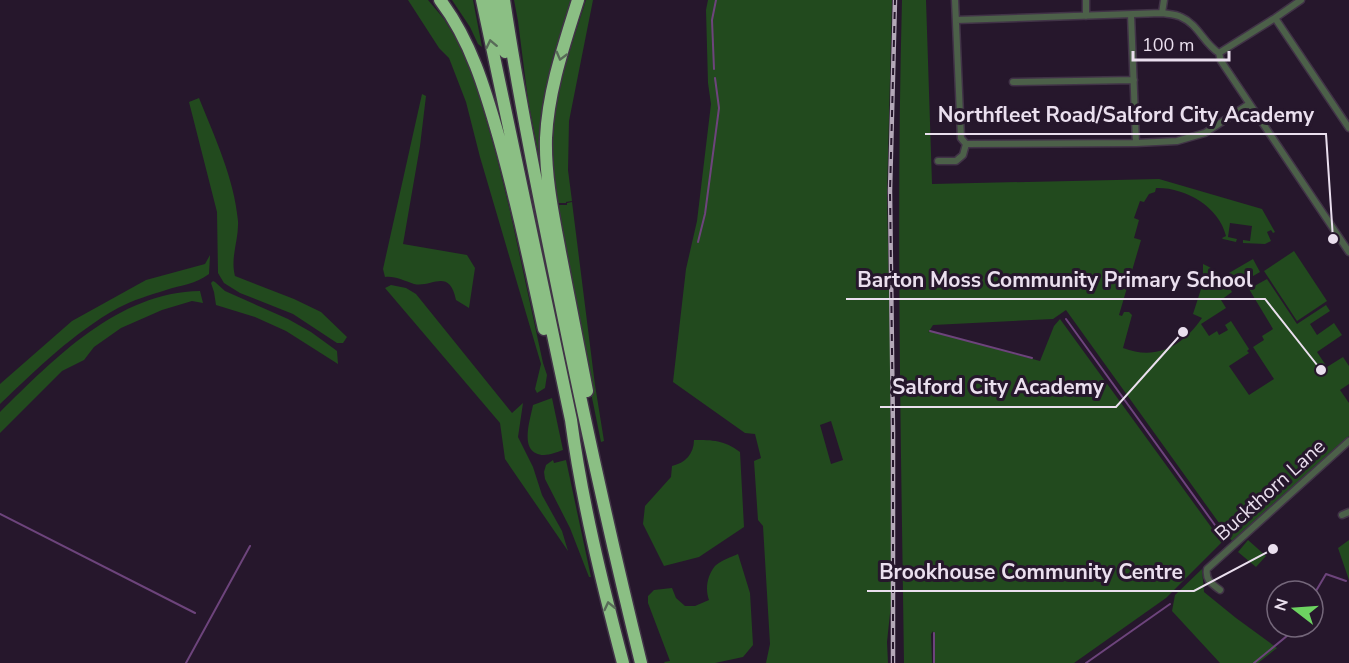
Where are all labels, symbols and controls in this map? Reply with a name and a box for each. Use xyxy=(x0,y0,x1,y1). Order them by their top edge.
scale bar xyxy=(1133,24,1229,62)
text: 100 m xyxy=(1142,33,1194,57)
one-way arrow xyxy=(486,39,499,49)
one-way arrow xyxy=(556,50,568,61)
callout: Northfleet Road/Salford City Academy xyxy=(925,95,1326,134)
text: Northfleet Road/Salford City Academy xyxy=(938,101,1315,129)
callout: Barton Moss Community Primary School xyxy=(846,260,1265,299)
text: Barton Moss Community Primary School xyxy=(857,266,1253,294)
callout: Salford City Academy xyxy=(880,368,1116,407)
text: Salford City Academy xyxy=(892,373,1105,401)
street label: Buckthorn Lane xyxy=(1209,433,1331,547)
callout: Brookhouse Community Centre xyxy=(867,552,1194,591)
text: Brookhouse Community Centre xyxy=(879,558,1183,586)
north arrow xyxy=(1265,579,1325,639)
text: N xyxy=(1269,596,1294,614)
one-way arrow xyxy=(603,601,616,611)

